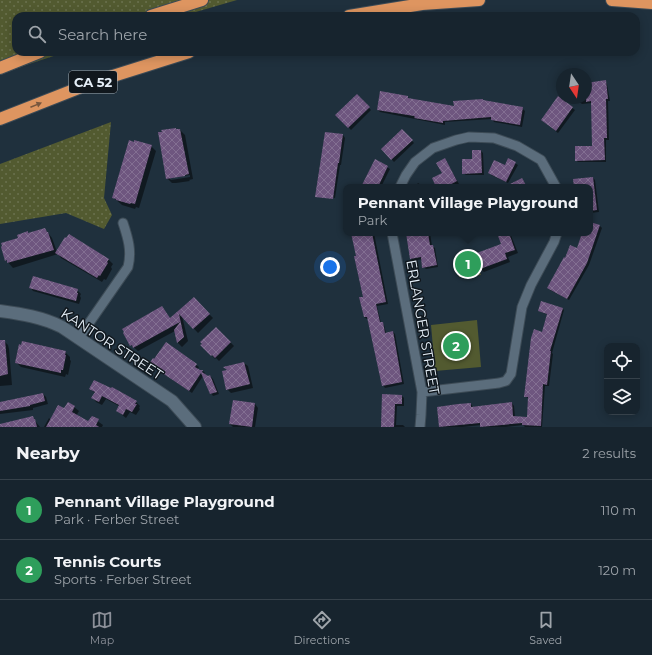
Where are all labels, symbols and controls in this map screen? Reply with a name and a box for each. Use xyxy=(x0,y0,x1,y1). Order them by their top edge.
search box xyxy=(12,12,640,56)
icon: search xyxy=(26,23,48,45)
text: Search here xyxy=(58,25,147,44)
north arrow xyxy=(556,68,592,104)
road number: CA 52 xyxy=(69,71,117,93)
one-way arrow xyxy=(31,101,43,107)
popup xyxy=(343,184,593,236)
text: Pennant Village Playground xyxy=(358,193,578,212)
text: Park xyxy=(358,212,387,228)
pin: 1 xyxy=(455,249,481,279)
your location xyxy=(320,257,340,277)
street label: ERLANGER STREET xyxy=(402,258,444,396)
street label: KANTOR STREET xyxy=(58,304,166,384)
pin: 2 xyxy=(443,331,469,361)
map controls xyxy=(604,343,640,415)
button: locate xyxy=(604,343,640,379)
button: layers xyxy=(604,379,640,415)
text: Nearby xyxy=(16,443,80,463)
text: 2 results xyxy=(582,445,636,461)
text: Pennant Village Playground xyxy=(54,492,275,511)
text: 1 xyxy=(26,502,32,518)
text: 110 m xyxy=(601,502,636,518)
text: Park · Ferber Street xyxy=(54,511,179,527)
text: Tennis Courts xyxy=(54,552,161,571)
text: 2 xyxy=(25,562,33,578)
text: 120 m xyxy=(598,562,636,578)
text: Sports · Ferber Street xyxy=(54,571,192,587)
tab: Map xyxy=(90,609,114,647)
tab: Directions xyxy=(294,609,350,647)
tab: Saved xyxy=(529,609,562,647)

